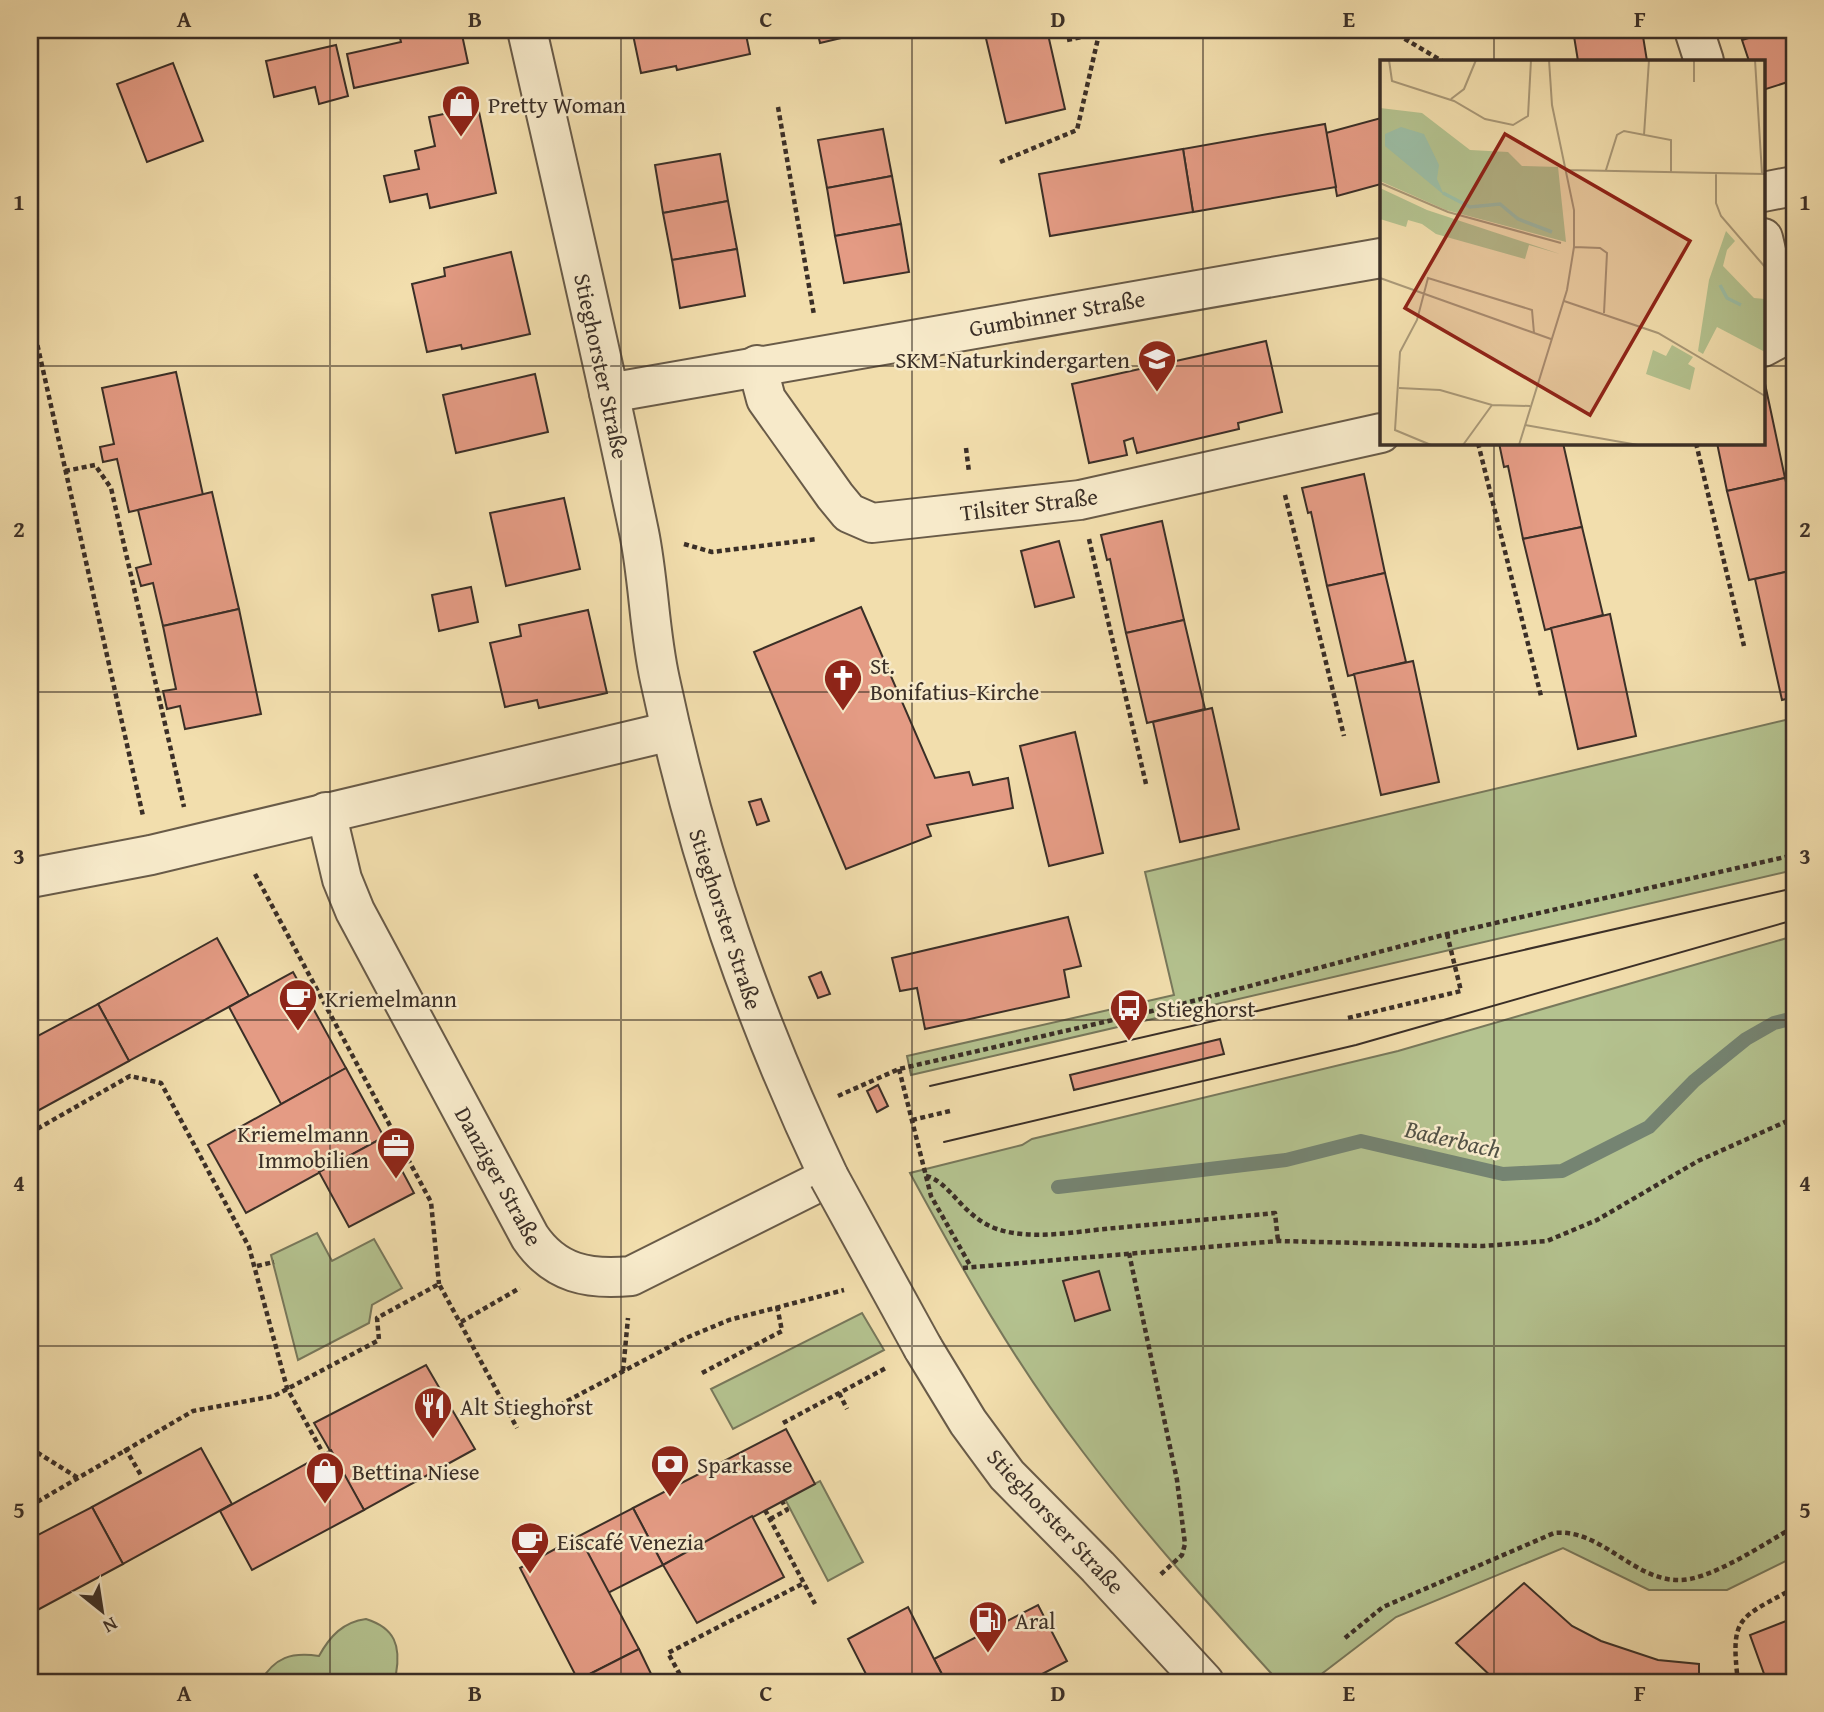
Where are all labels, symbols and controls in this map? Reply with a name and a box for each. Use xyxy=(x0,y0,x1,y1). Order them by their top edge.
text: A xyxy=(177,2,192,35)
text: B xyxy=(468,2,482,35)
text: C xyxy=(759,2,773,35)
text: D xyxy=(1051,2,1066,35)
text: E xyxy=(1343,2,1355,35)
text: F xyxy=(1634,2,1646,35)
inset map xyxy=(1380,60,1764,444)
shop icon: Pretty Woman xyxy=(440,83,482,138)
place label: Pretty Woman xyxy=(488,88,626,121)
text: 1 xyxy=(13,185,25,218)
text: 1 xyxy=(1799,185,1811,218)
street label: Stieghorster Straße xyxy=(566,270,638,462)
street label: Gumbinner Straße xyxy=(966,281,1148,345)
school or university icon: SKM-Naturkindergarten xyxy=(1136,338,1178,393)
place label: SKM-Naturkindergarten xyxy=(895,343,1130,376)
street label: Tilsiter Straße xyxy=(958,479,1100,529)
text: 2 xyxy=(13,512,25,545)
text: 2 xyxy=(1799,512,1811,545)
place label: St. Bonifatius-Kirche xyxy=(870,649,1039,708)
church icon: St. Bonifatius-Kirche xyxy=(822,657,864,712)
street label: Stieghorster Straße xyxy=(681,824,771,1014)
text: 3 xyxy=(13,839,25,872)
text: 3 xyxy=(1799,839,1811,872)
cafe icon: Kriemelmann xyxy=(277,977,319,1032)
place label: Kriemelmann xyxy=(325,982,457,1015)
bus stop icon: Stieghorst xyxy=(1108,987,1150,1042)
place label: Stieghorst xyxy=(1156,992,1255,1025)
street label: Danziger Straße xyxy=(447,1100,551,1252)
water label: Baderbach xyxy=(1401,1111,1504,1167)
place label: Kriemelmann Immobilien xyxy=(237,1117,369,1176)
office icon: Kriemelmann Immobilien xyxy=(375,1125,417,1180)
text: 4 xyxy=(13,1166,25,1199)
text: 4 xyxy=(1799,1166,1811,1199)
restaurant icon: Alt Stieghorst xyxy=(412,1385,454,1440)
place label: Alt Stieghorst xyxy=(460,1390,593,1423)
street label: Stieghorster Straße xyxy=(980,1441,1132,1601)
bank icon: Sparkasse xyxy=(649,1443,691,1498)
place label: Sparkasse xyxy=(697,1448,793,1481)
shop icon: Bettina Niese xyxy=(304,1450,346,1505)
place label: Bettina Niese xyxy=(352,1455,480,1488)
text: 5 xyxy=(13,1493,25,1526)
text: 5 xyxy=(1799,1493,1811,1526)
cafe icon: Eiscafé Venezia xyxy=(509,1520,551,1575)
place label: Eiscafé Venezia xyxy=(557,1525,704,1558)
north arrow xyxy=(66,1576,136,1646)
fuel station icon: Aral xyxy=(967,1599,1009,1654)
place label: Aral xyxy=(1015,1604,1056,1637)
text: N xyxy=(98,1610,123,1641)
text: A xyxy=(177,1676,192,1709)
text: B xyxy=(468,1676,482,1709)
text: C xyxy=(759,1676,773,1709)
text: D xyxy=(1051,1676,1066,1709)
text: E xyxy=(1343,1676,1355,1709)
text: F xyxy=(1634,1676,1646,1709)

